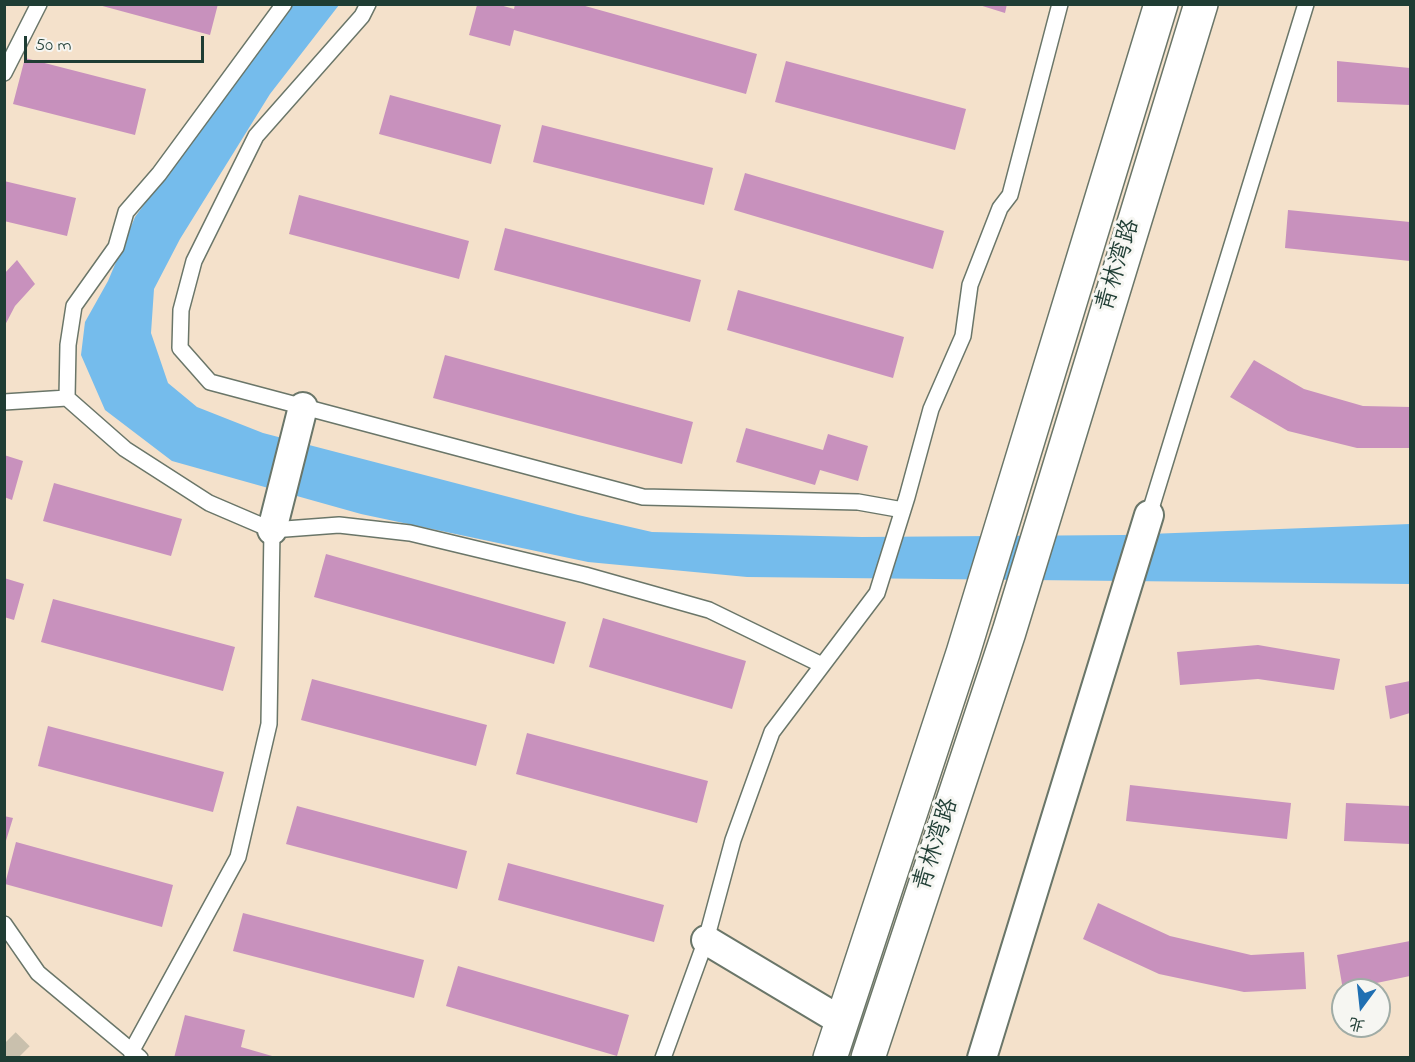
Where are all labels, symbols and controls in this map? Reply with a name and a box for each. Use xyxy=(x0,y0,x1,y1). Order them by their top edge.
scale bar xyxy=(27,24,207,62)
text: 50 m xyxy=(35,33,72,59)
street label: 青林湾路 xyxy=(1092,216,1148,316)
street label: 青林湾路 xyxy=(909,795,967,895)
north arrow xyxy=(1331,978,1391,1038)
text: 北 xyxy=(1346,1010,1368,1037)

